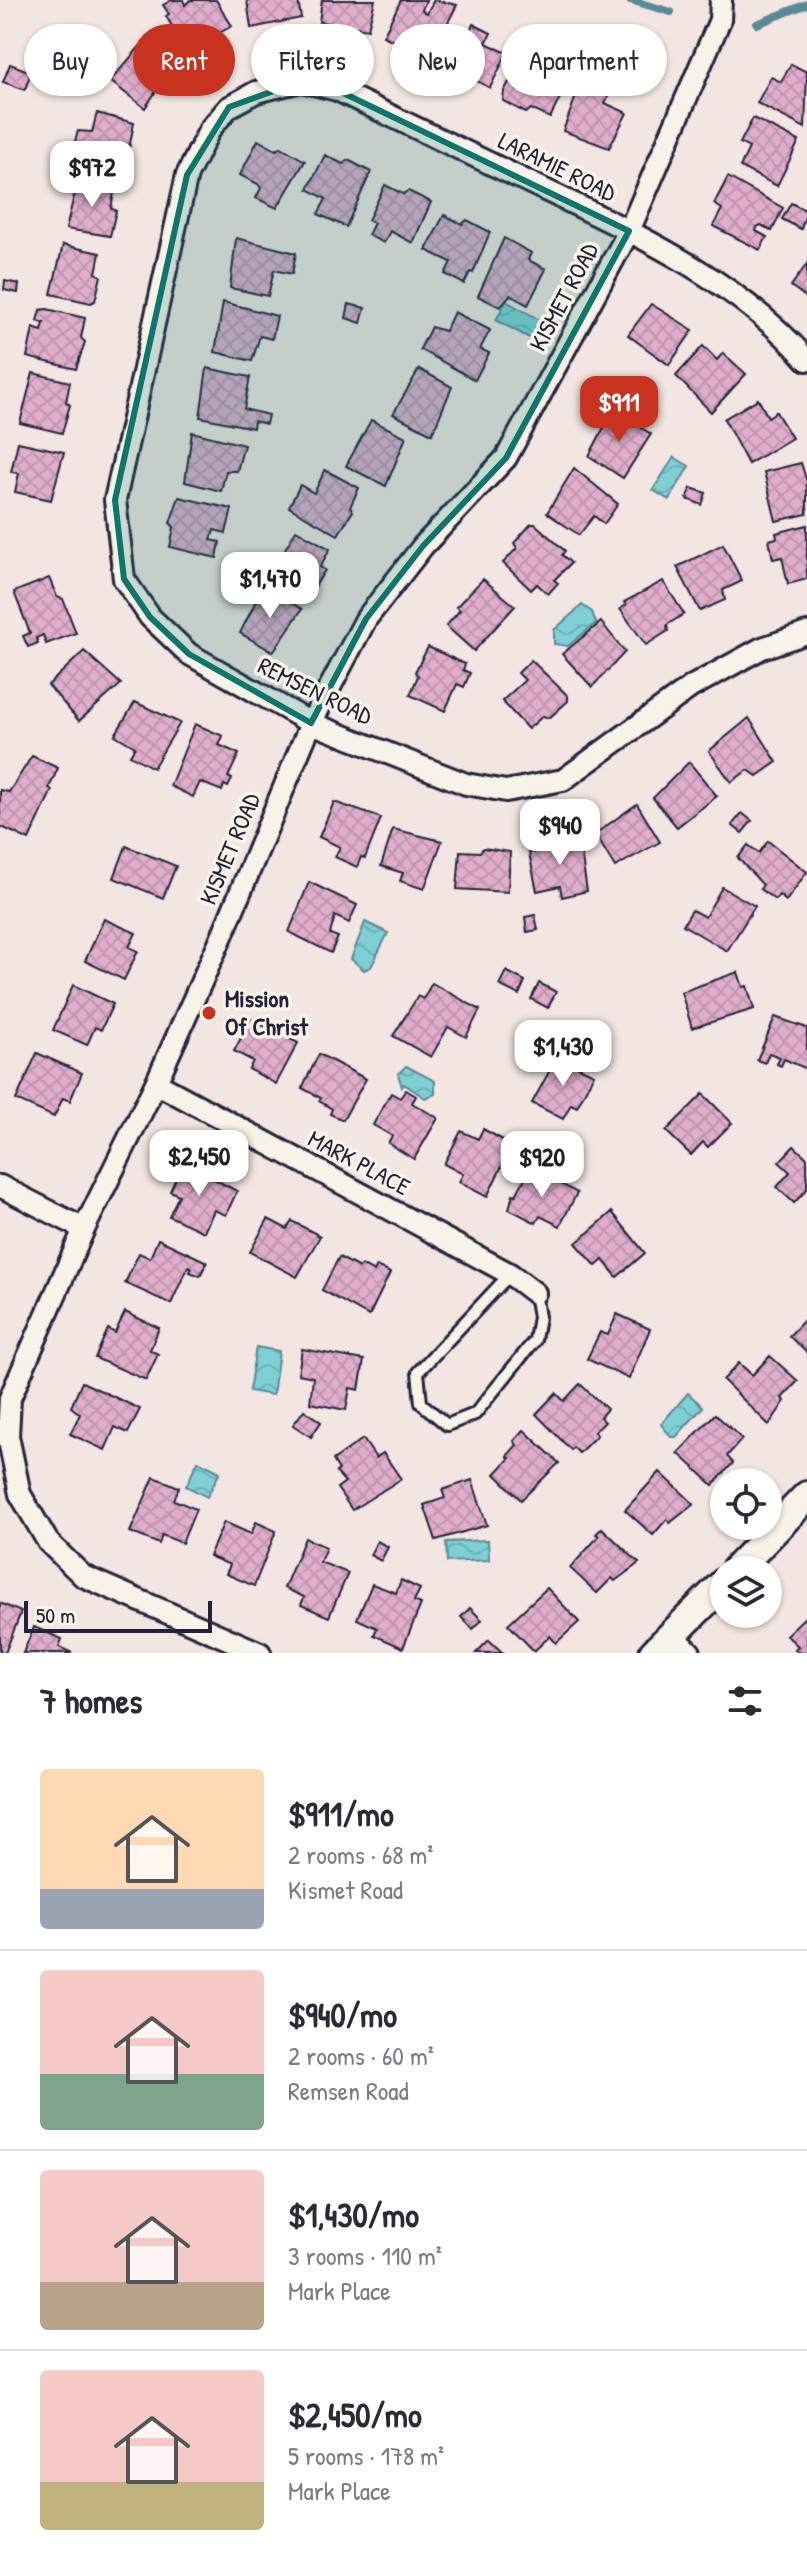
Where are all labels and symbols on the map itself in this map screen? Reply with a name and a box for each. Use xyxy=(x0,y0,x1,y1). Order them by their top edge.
street label: LARAMIE ROAD xyxy=(494,124,622,209)
pin: $972 xyxy=(45,141,139,209)
street label: KISMET ROAD xyxy=(521,236,605,356)
pin: $911 xyxy=(572,376,666,444)
pin: $1,470 xyxy=(205,552,335,620)
street label: REMSEN ROAD xyxy=(253,649,378,732)
street label: KISMET ROAD xyxy=(191,787,267,909)
pin: $940 xyxy=(513,799,607,867)
place label: Mission Of Christ xyxy=(225,982,309,1042)
marker: Mission Of Christ xyxy=(200,1004,218,1022)
pin: $1,430 xyxy=(498,1020,628,1088)
street label: MARK PLACE xyxy=(303,1122,416,1202)
pin: $2,450 xyxy=(134,1130,264,1198)
pin: $920 xyxy=(495,1131,589,1199)
scale bar xyxy=(24,1597,212,1633)

